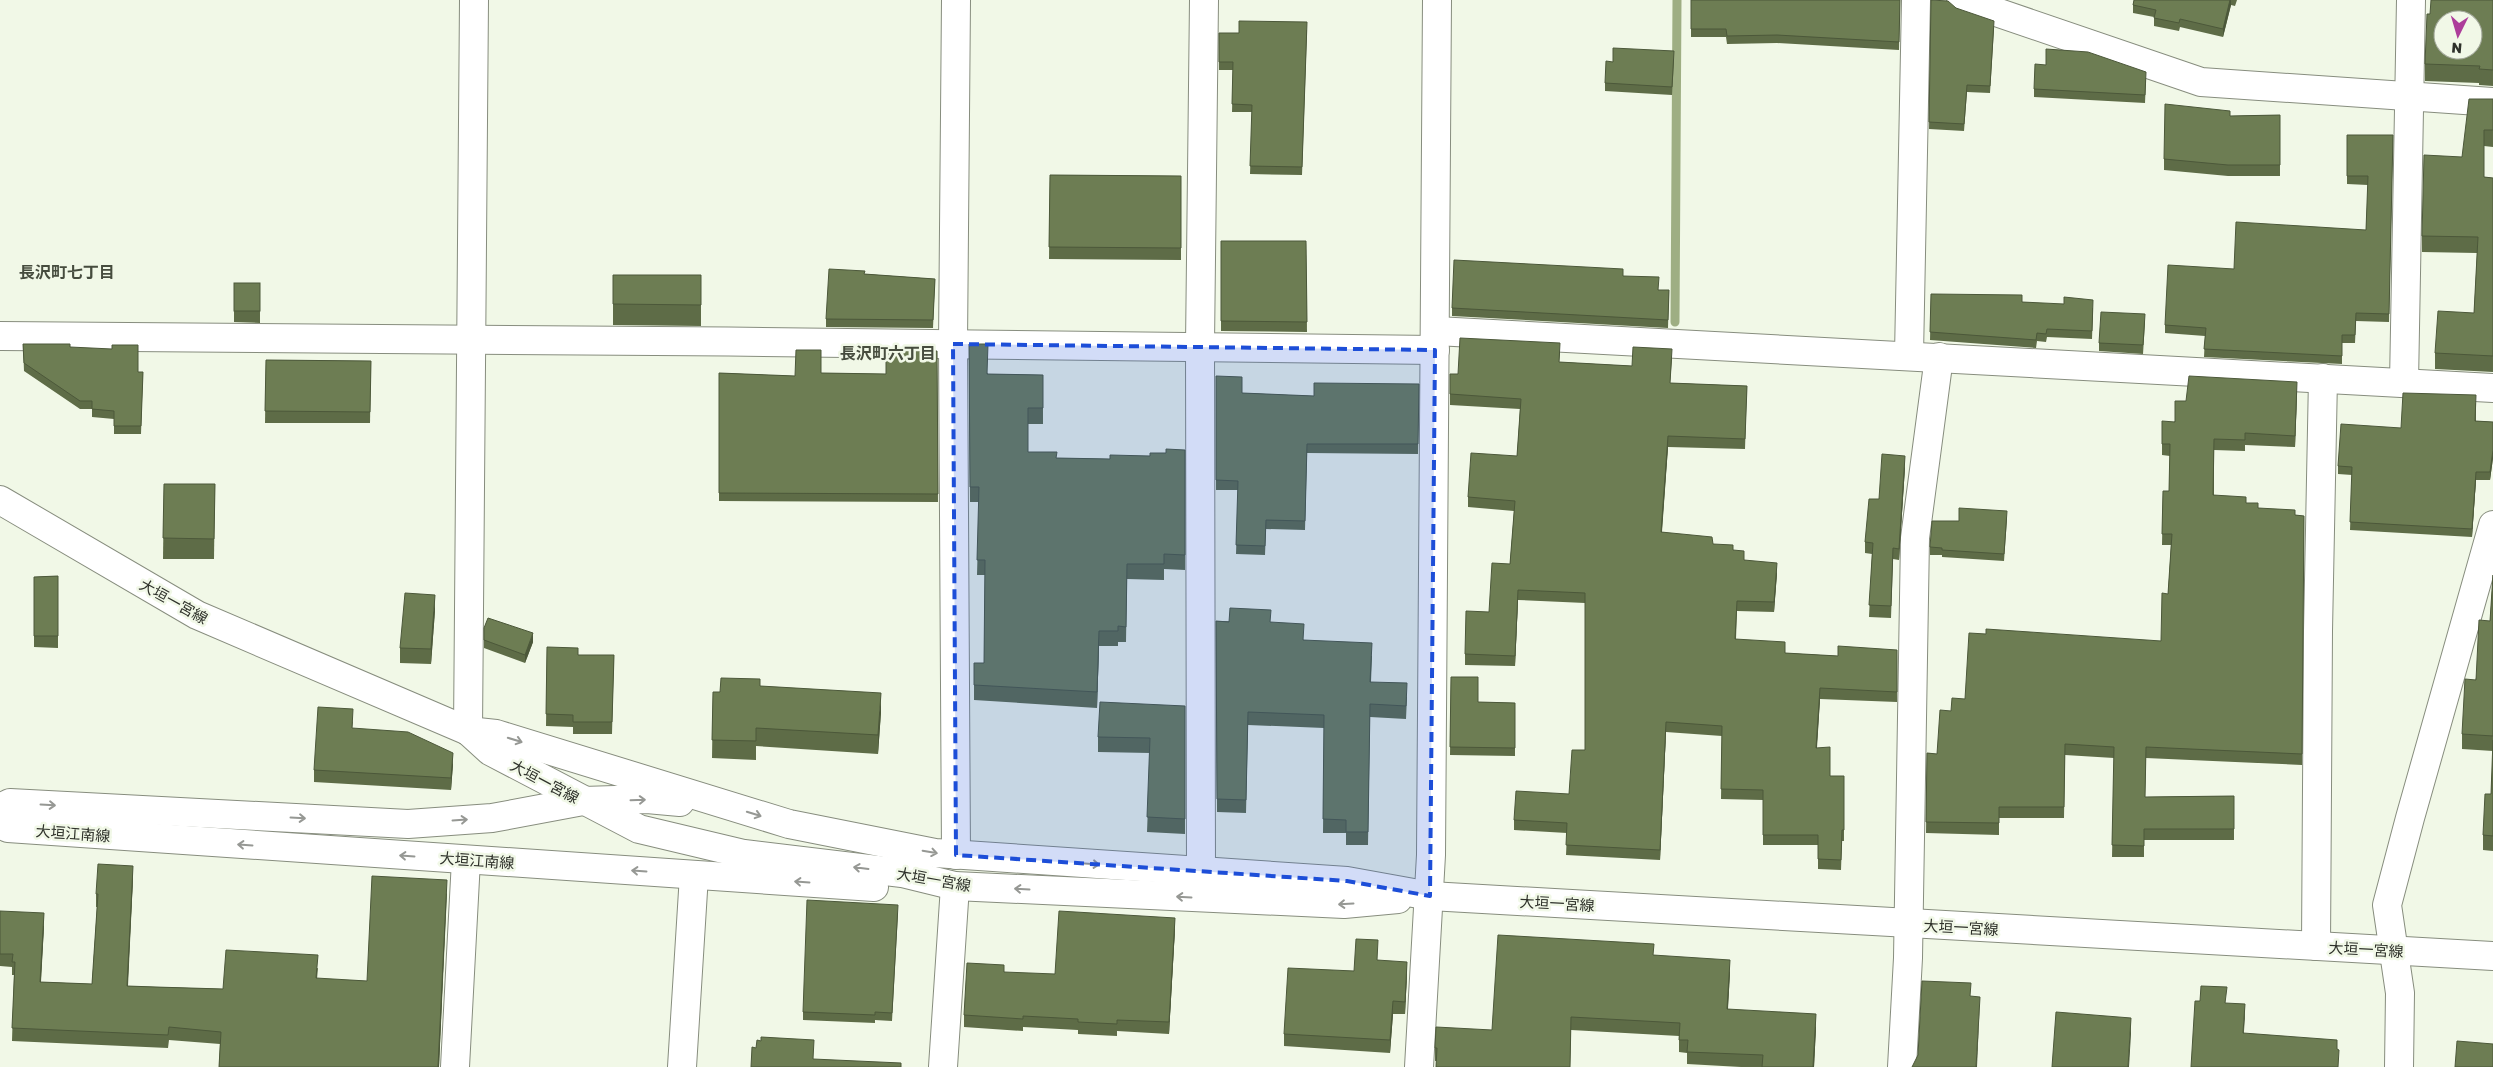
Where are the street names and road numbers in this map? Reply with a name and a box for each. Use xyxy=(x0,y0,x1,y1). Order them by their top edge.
street label: 大垣一宮線 xyxy=(137,575,211,627)
street label: 大垣一宮線 xyxy=(508,755,582,807)
street label: 大垣江南線 xyxy=(35,821,111,845)
street label: 大垣江南線 xyxy=(439,848,515,872)
street label: 大垣一宮線 xyxy=(895,864,973,894)
street label: 大垣一宮線 xyxy=(1519,892,1595,914)
street label: 大垣一宮線 xyxy=(1923,916,1999,938)
street label: 大垣一宮線 xyxy=(2328,938,2404,960)

